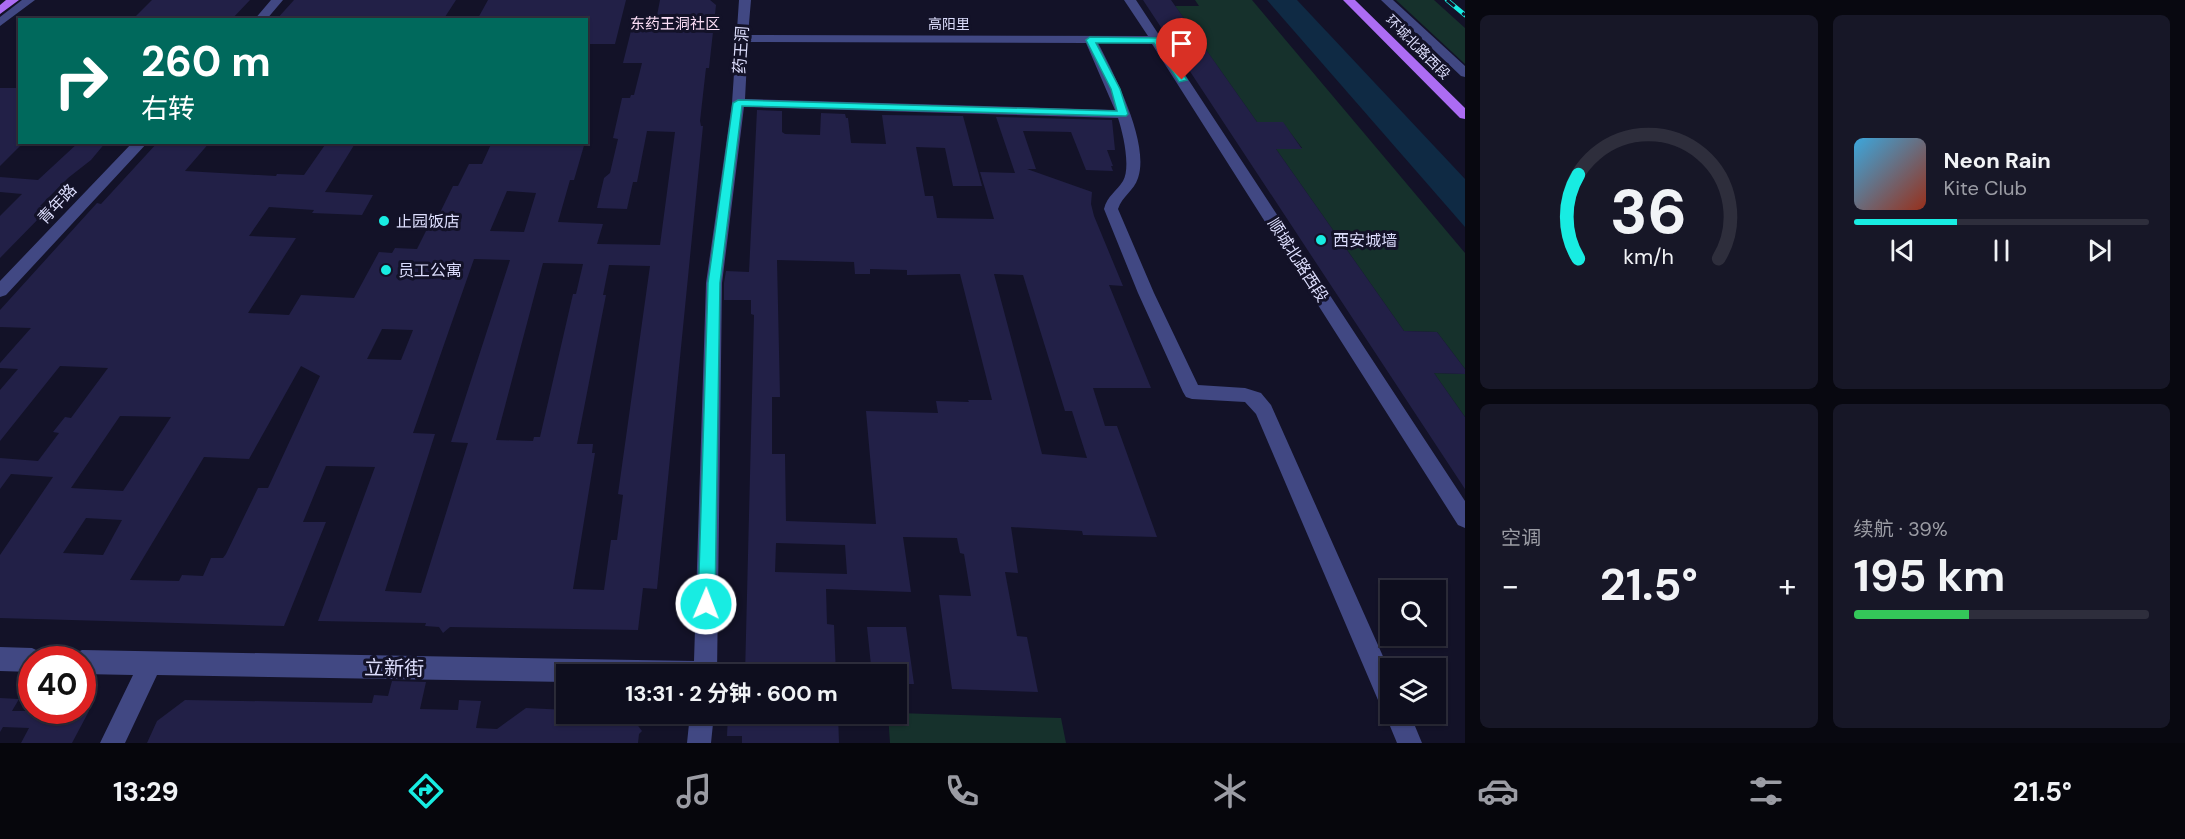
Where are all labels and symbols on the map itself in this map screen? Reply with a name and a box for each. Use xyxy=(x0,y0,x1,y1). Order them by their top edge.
street label: 环城北路西段 xyxy=(1382,11,1454,83)
district label: 东药王洞社区 xyxy=(630,14,720,34)
street label: 高阳里 xyxy=(928,15,970,33)
pin xyxy=(1156,18,1207,80)
street label: 药王洞 xyxy=(729,25,753,75)
street label: 青年路 xyxy=(33,179,81,229)
place label: 止园饭店 xyxy=(396,211,460,232)
marker: 止园饭店 xyxy=(377,214,391,228)
street label: 顺城北路西段 xyxy=(1263,214,1333,306)
place label: 西安城墙 xyxy=(1333,230,1397,251)
marker: 西安城墙 xyxy=(1314,233,1328,247)
place label: 员工公寓 xyxy=(398,260,462,281)
marker: 员工公寓 xyxy=(379,263,393,277)
position arrow xyxy=(674,572,738,636)
speed limit sign: 40 xyxy=(18,646,96,724)
street label: 立新街 xyxy=(364,654,424,682)

